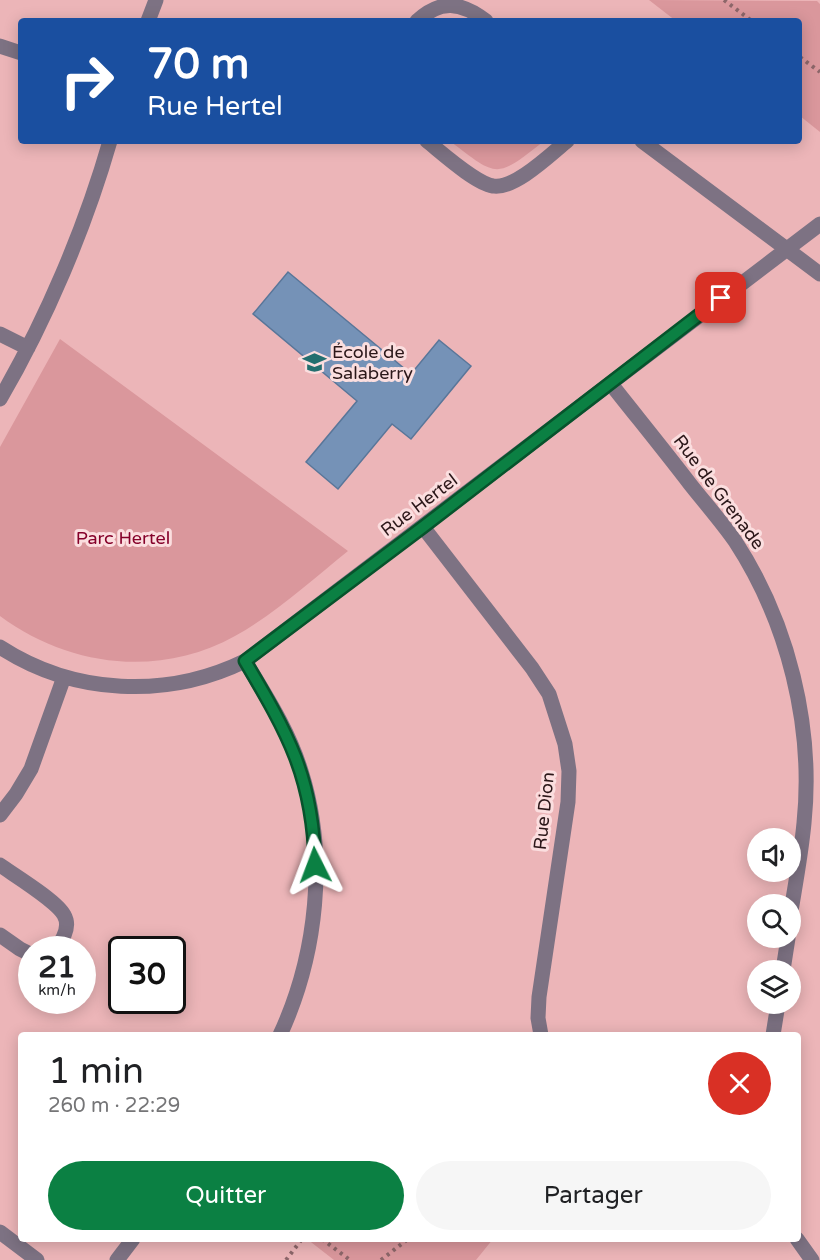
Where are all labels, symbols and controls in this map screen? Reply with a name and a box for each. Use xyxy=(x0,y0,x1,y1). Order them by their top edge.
text: 70 m xyxy=(147,39,249,90)
icon: right xyxy=(48,42,126,120)
text: Rue Hertel xyxy=(147,90,283,123)
pin xyxy=(695,272,746,323)
icon: arrive xyxy=(704,281,737,314)
place label: École de Salaberry xyxy=(332,341,413,384)
school or university icon: École de Salaberry xyxy=(301,349,327,375)
street label: Rue de Grenade xyxy=(669,430,769,554)
street label: Rue Hertel xyxy=(376,469,462,541)
park label: Parc Hertel xyxy=(76,527,170,549)
street label: Rue Dion xyxy=(529,771,559,851)
map controls xyxy=(747,828,801,1014)
button: sound xyxy=(747,828,801,882)
position arrow xyxy=(283,833,347,897)
button: search xyxy=(747,894,801,948)
speed limit sign: 30 xyxy=(108,936,186,1014)
text: 21 xyxy=(38,949,76,986)
button: layers xyxy=(747,960,801,1014)
text: km/h xyxy=(38,981,76,999)
text: 1 min xyxy=(48,1050,144,1093)
button: close xyxy=(708,1052,771,1115)
text: 260 m · 22:29 xyxy=(48,1094,180,1118)
button: Quitter xyxy=(48,1161,404,1230)
button: Partager xyxy=(416,1161,771,1230)

